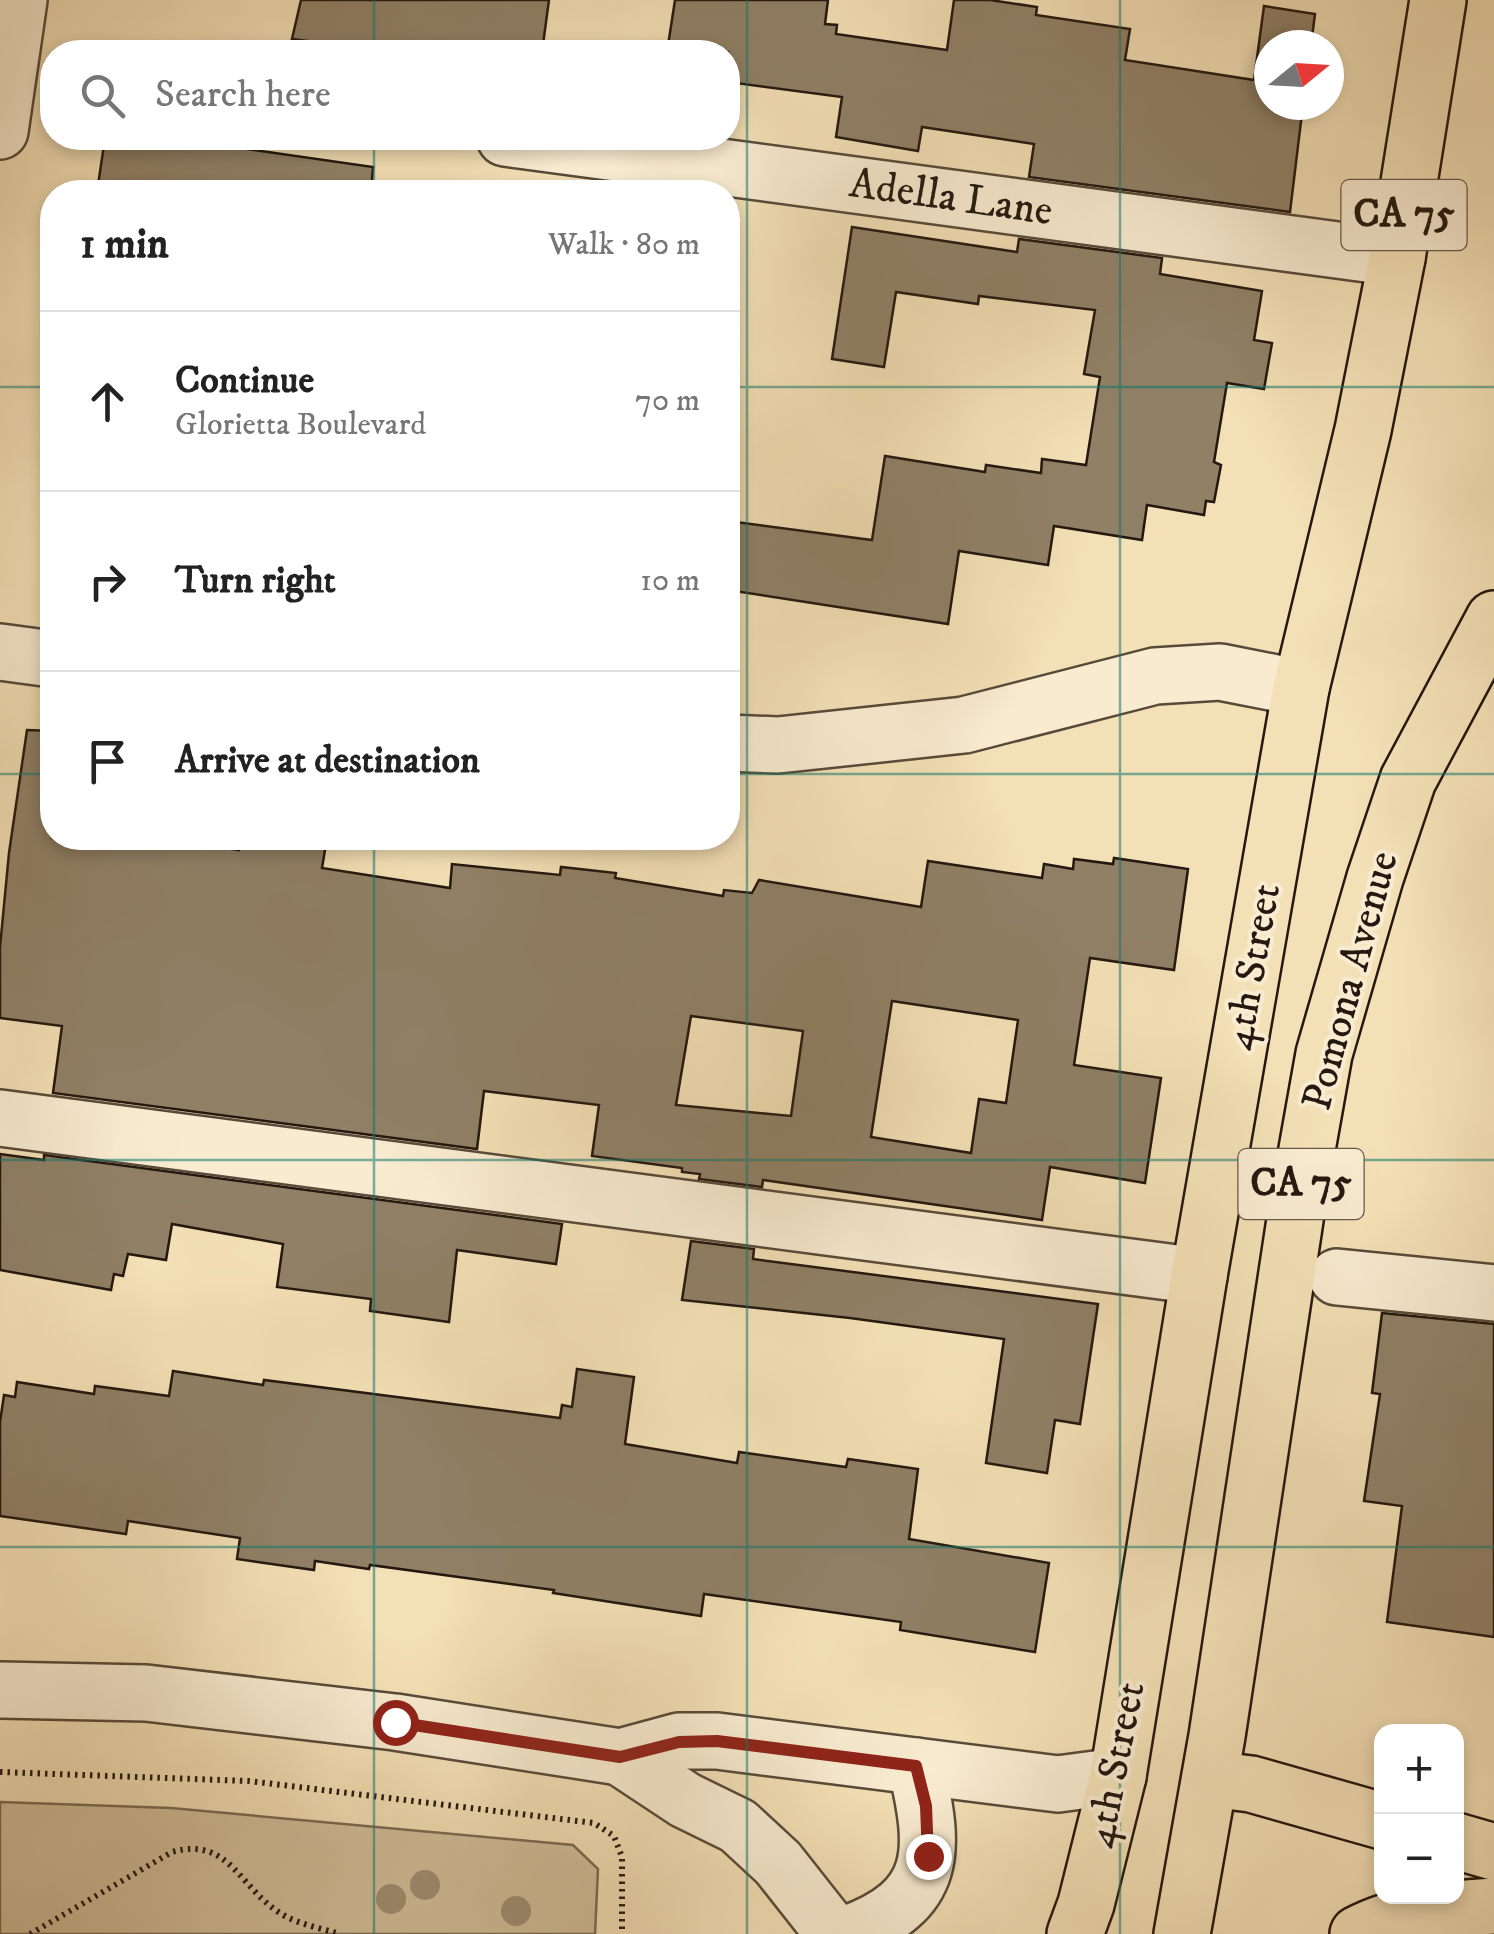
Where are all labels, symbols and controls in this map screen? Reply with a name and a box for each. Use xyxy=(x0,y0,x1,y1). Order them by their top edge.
north arrow xyxy=(1254,30,1344,120)
search box xyxy=(40,40,740,150)
icon: search xyxy=(75,68,130,123)
text: Search here xyxy=(155,71,331,119)
street label: Adella Lane xyxy=(846,158,1056,238)
road number: CA 75 xyxy=(1342,180,1466,250)
text: 1 min xyxy=(80,219,169,271)
text: Walk · 80 m xyxy=(548,225,700,265)
text: Continue xyxy=(175,357,314,405)
icon: ahead xyxy=(80,374,135,429)
text: 70 m xyxy=(635,381,700,421)
text: Glorietta Boulevard xyxy=(175,405,426,445)
icon: right xyxy=(80,554,135,609)
text: Turn right xyxy=(175,557,336,605)
text: 10 m xyxy=(640,561,700,601)
icon: arrive xyxy=(80,734,135,789)
text: Arrive at destination xyxy=(175,737,480,785)
street label: Pomona Avenue xyxy=(1291,846,1411,1116)
street label: 4th Street xyxy=(1213,880,1293,1054)
road number: CA 75 xyxy=(1238,1149,1364,1219)
street label: 4th Street xyxy=(1074,1678,1158,1852)
route start xyxy=(373,1700,419,1746)
map controls xyxy=(1374,1724,1464,1904)
button: + xyxy=(1374,1724,1464,1814)
button: − xyxy=(1374,1814,1464,1904)
route end xyxy=(906,1834,952,1880)

